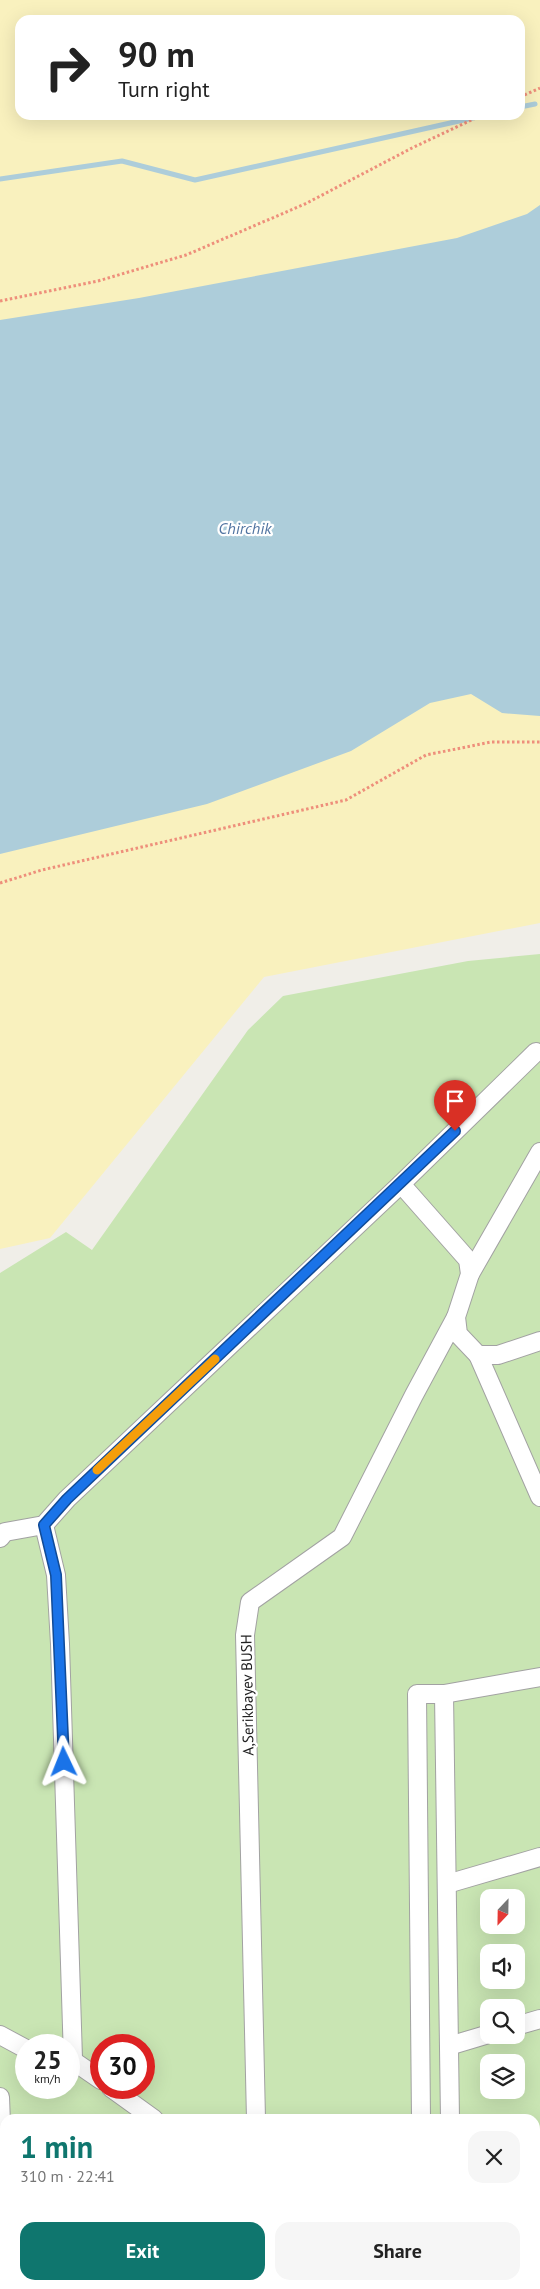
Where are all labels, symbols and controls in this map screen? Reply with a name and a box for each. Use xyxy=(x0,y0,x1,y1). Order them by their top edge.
text: 90 m xyxy=(118,31,195,77)
icon: right xyxy=(35,35,100,100)
text: Turn right xyxy=(118,75,210,103)
water label: Chirchik xyxy=(218,518,272,538)
pin xyxy=(434,1080,476,1131)
icon: arrive xyxy=(441,1087,469,1115)
street label: A,Serikbayev BUSH xyxy=(236,1634,258,1756)
position arrow xyxy=(37,1735,89,1787)
north arrow xyxy=(480,1889,525,1934)
map controls xyxy=(480,1889,525,2099)
button: sound xyxy=(480,1944,525,1989)
button: search xyxy=(480,1999,525,2044)
speed limit sign: 30 xyxy=(90,2034,155,2099)
text: 25 xyxy=(33,2044,62,2076)
button: layers xyxy=(480,2054,525,2099)
text: km/h xyxy=(34,2071,61,2086)
text: 1 min xyxy=(20,2127,93,2166)
button: close xyxy=(468,2131,520,2183)
text: 310 m · 22:41 xyxy=(20,2166,115,2186)
button: Exit xyxy=(20,2222,265,2280)
button: Share xyxy=(275,2222,520,2280)

